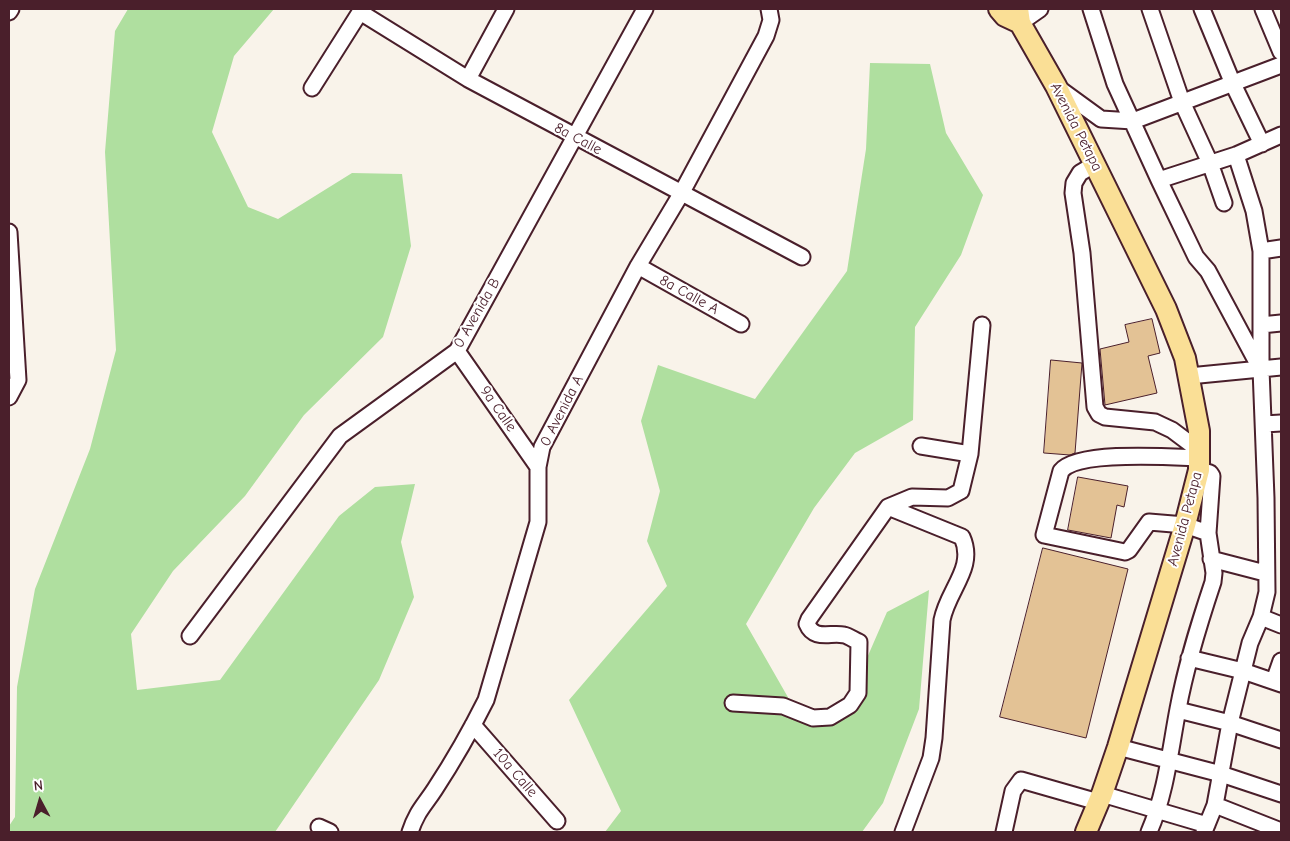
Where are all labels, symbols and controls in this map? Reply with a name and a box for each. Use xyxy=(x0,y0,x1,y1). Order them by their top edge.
street label: Avenida Petapa xyxy=(1046,80,1106,174)
street label: 8a Calle xyxy=(551,119,605,159)
street label: 8a Calle A xyxy=(656,271,722,319)
street label: 0 Avenida B xyxy=(450,275,504,351)
street label: 0 Avenida A xyxy=(536,372,588,450)
street label: 9a Calle xyxy=(476,383,520,435)
street label: Avenida Petapa xyxy=(1164,470,1206,568)
street label: 10a Calle xyxy=(489,745,541,801)
north arrow xyxy=(15,776,65,826)
text: N xyxy=(33,777,44,795)

